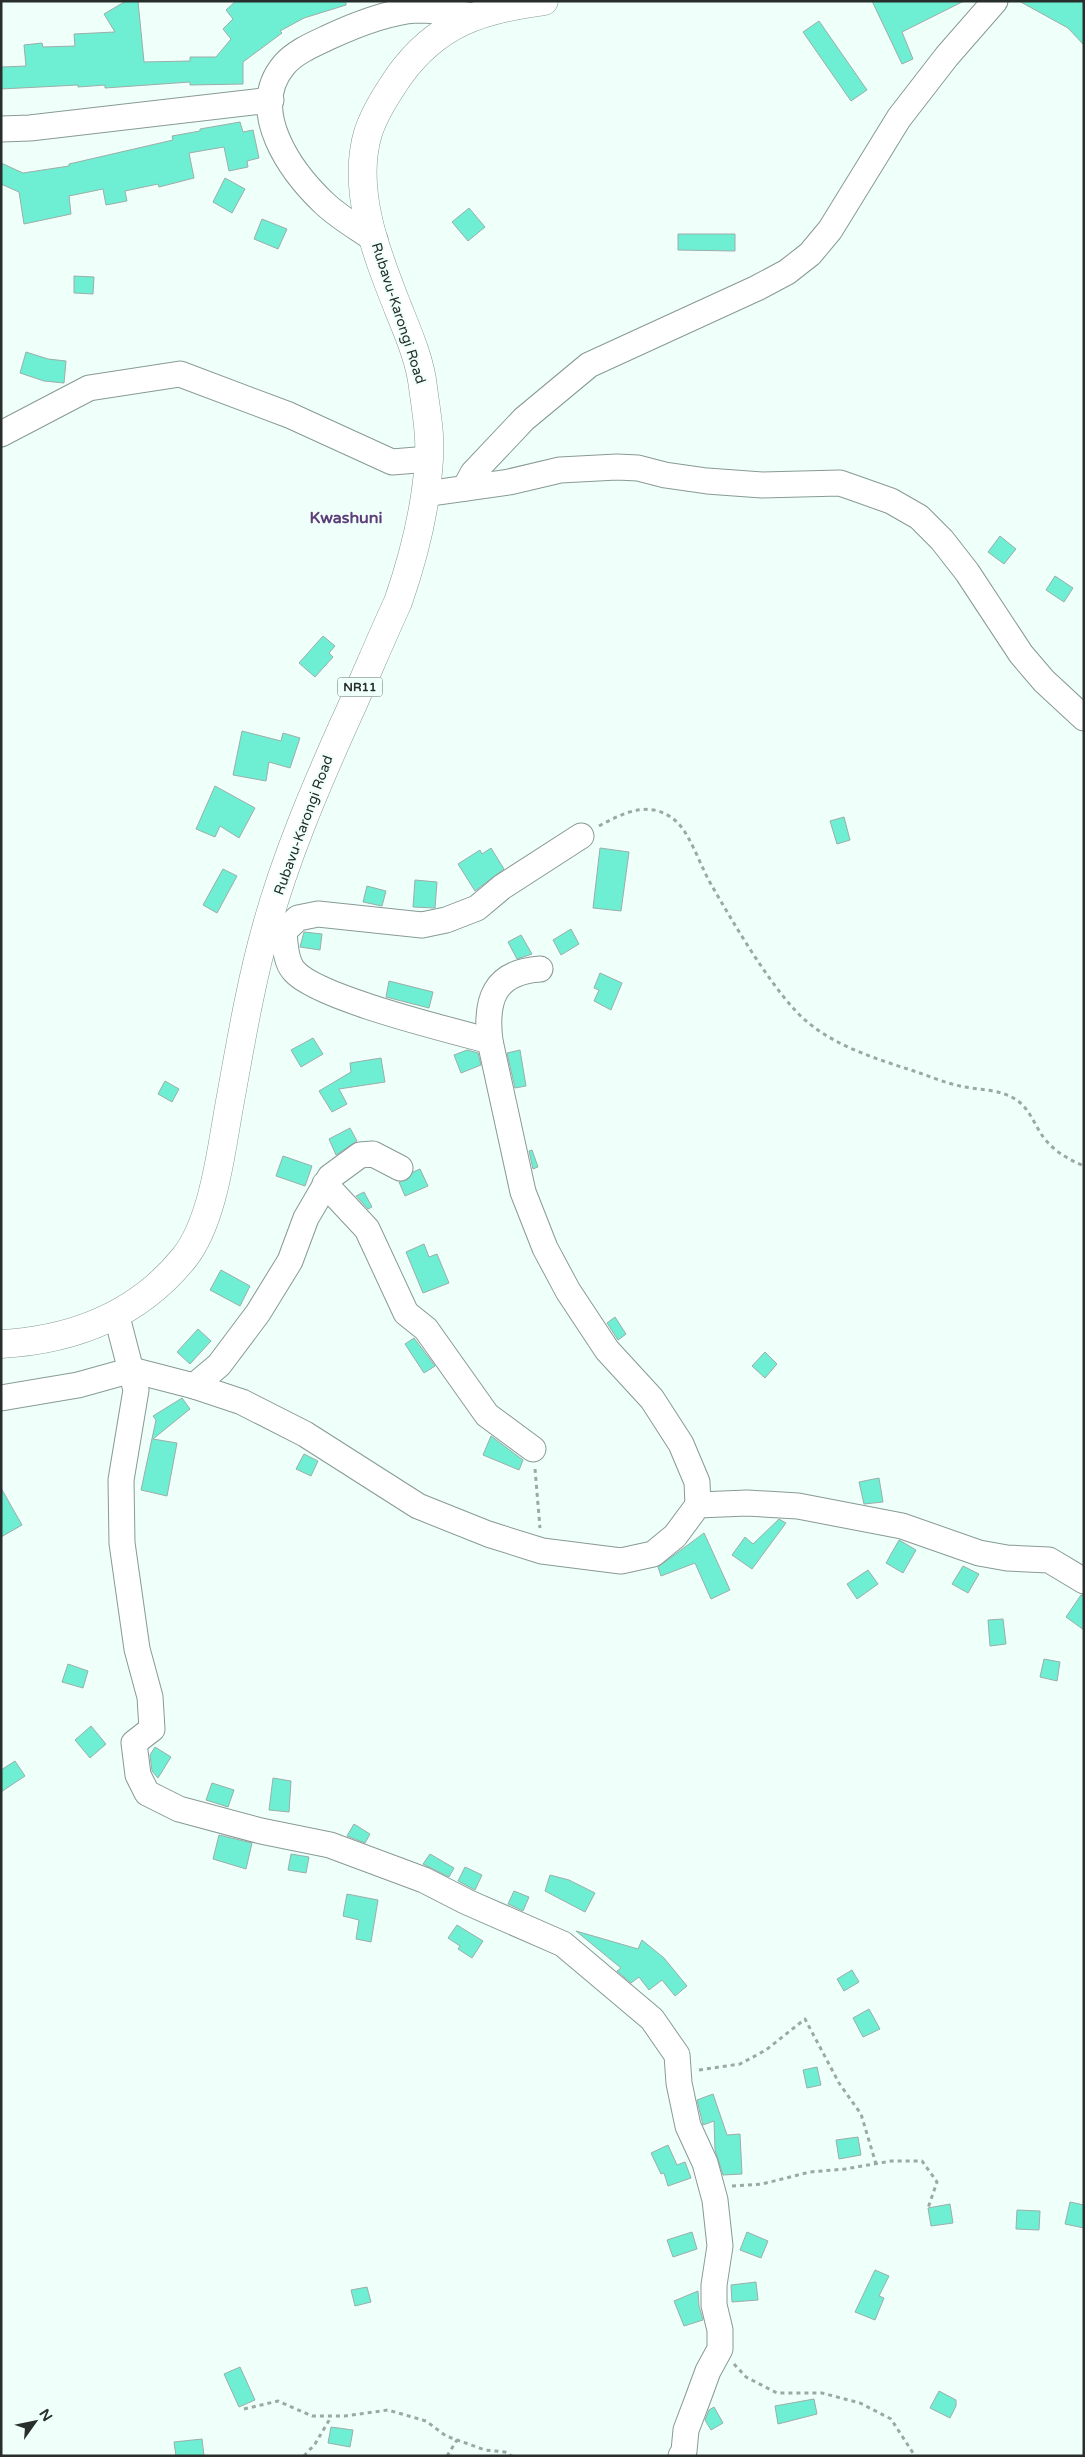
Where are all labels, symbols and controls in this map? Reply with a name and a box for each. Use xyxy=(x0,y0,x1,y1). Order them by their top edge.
street label: Rubavu-Karongi Road xyxy=(368,240,429,386)
district label: Kwashuni xyxy=(309,508,383,528)
road number: NR11 xyxy=(338,678,382,696)
street label: Rubavu-Karongi Road xyxy=(270,753,337,897)
north arrow xyxy=(10,2397,60,2447)
text: N xyxy=(35,2406,56,2425)

